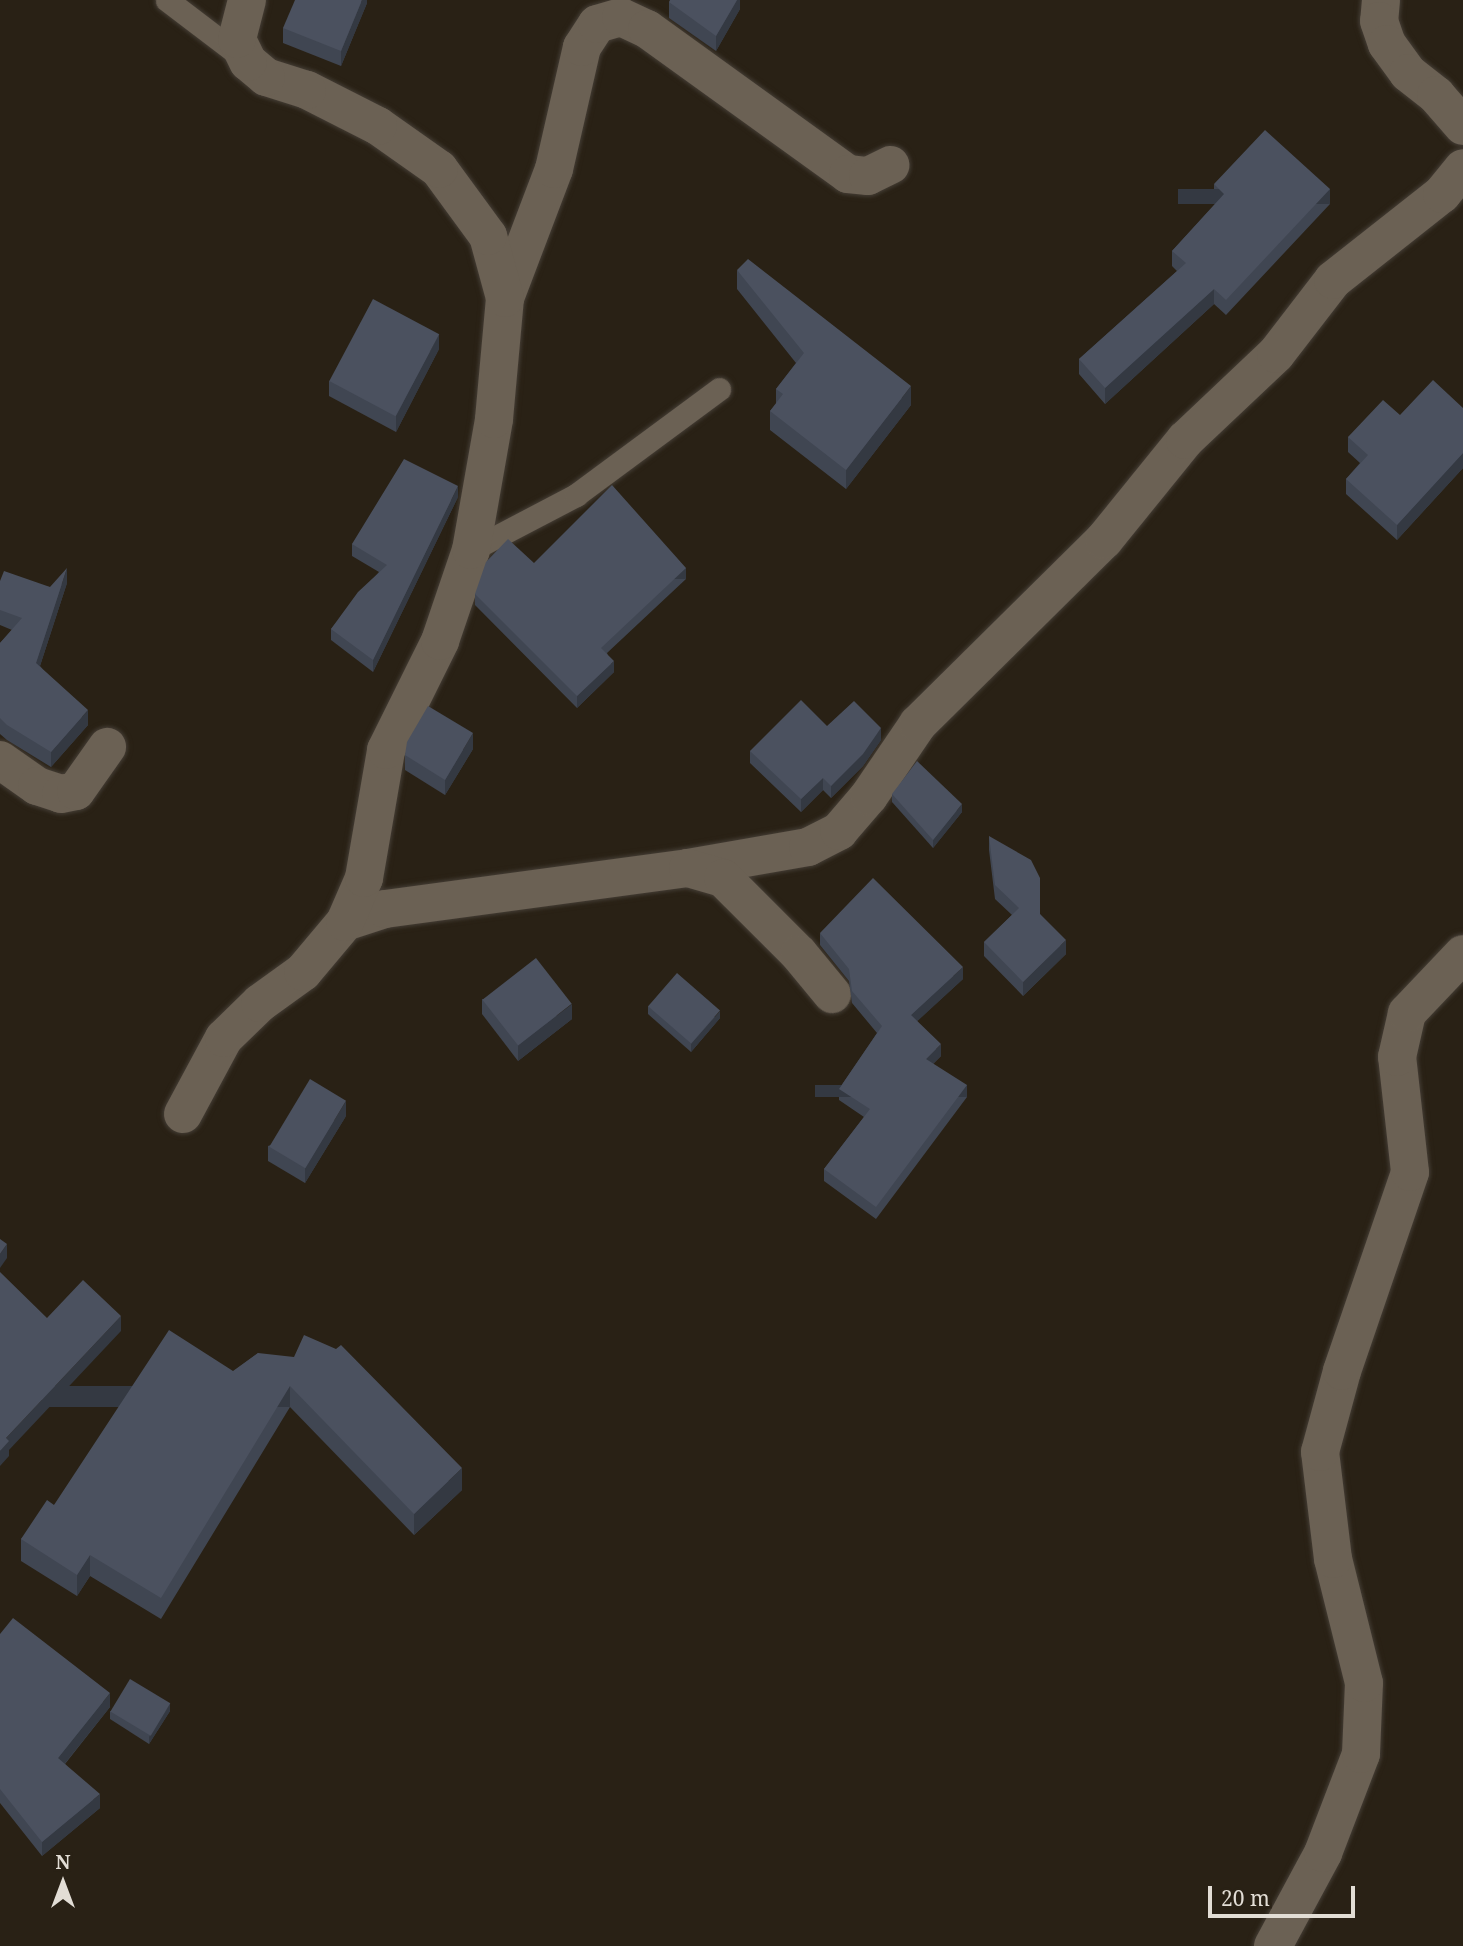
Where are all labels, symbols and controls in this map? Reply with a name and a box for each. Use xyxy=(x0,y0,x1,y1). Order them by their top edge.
north arrow xyxy=(28,1848,98,1918)
text: N xyxy=(56,1849,70,1875)
scale bar xyxy=(1211,1872,1358,1916)
text: 20 m xyxy=(1221,1884,1270,1912)

